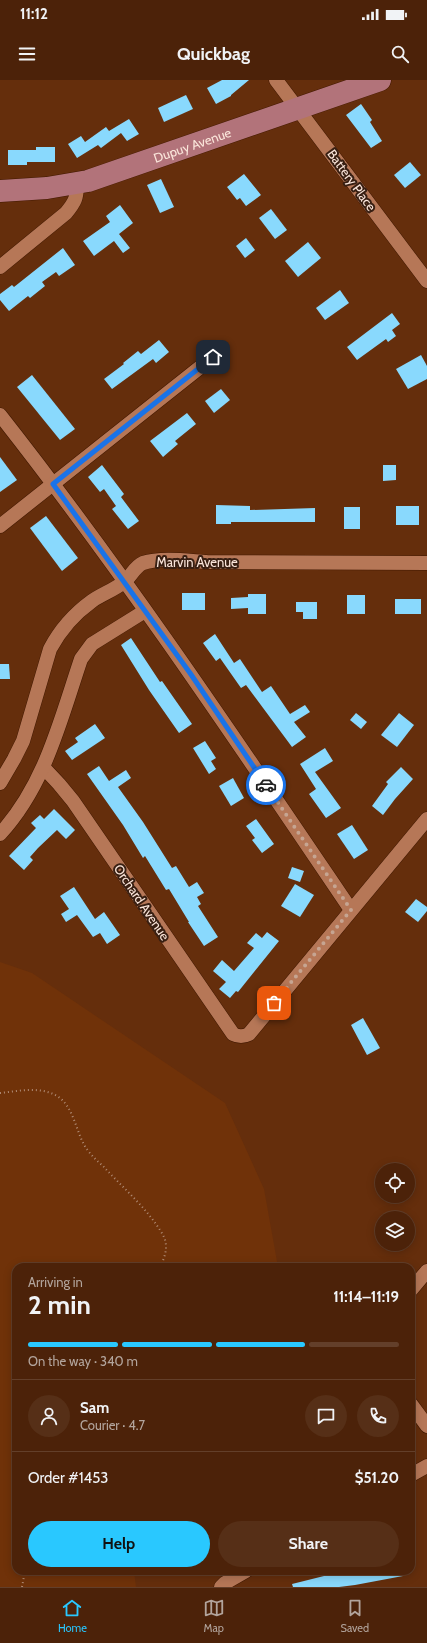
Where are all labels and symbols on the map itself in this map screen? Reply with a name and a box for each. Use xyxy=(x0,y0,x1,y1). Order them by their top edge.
street label: Dupuy Avenue xyxy=(151,124,233,166)
street label: Battery Place xyxy=(324,146,380,214)
pin xyxy=(196,340,230,374)
street label: Marvin Avenue xyxy=(156,554,238,570)
courier xyxy=(246,765,286,805)
street label: Orchard Avenue xyxy=(111,861,174,943)
pin xyxy=(257,986,291,1020)

